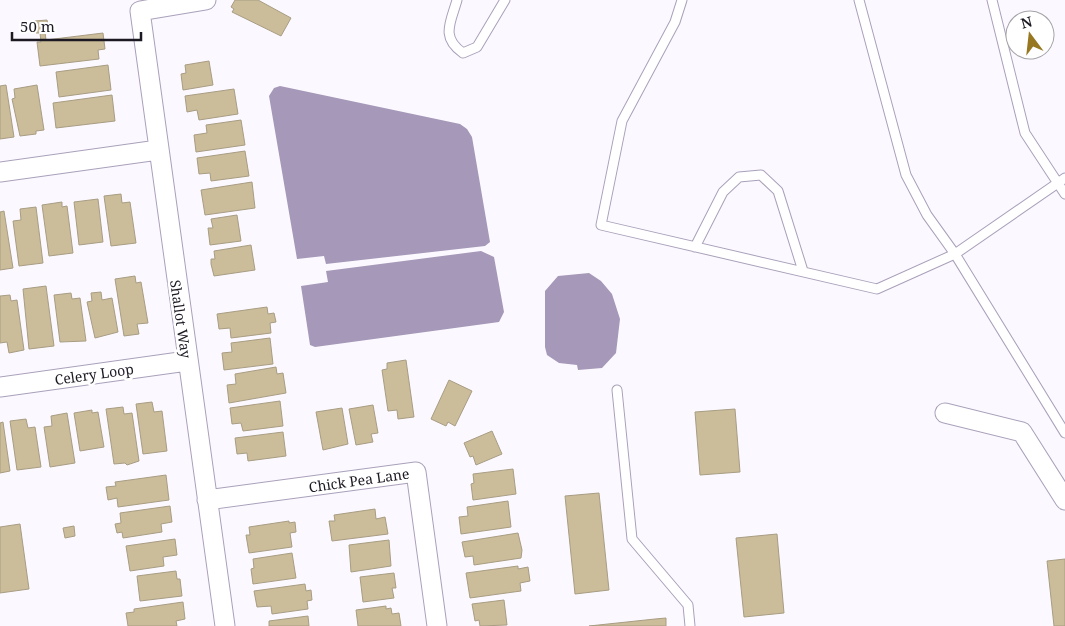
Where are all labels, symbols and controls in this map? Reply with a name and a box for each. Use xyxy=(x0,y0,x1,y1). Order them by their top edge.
scale bar xyxy=(12,10,141,42)
north arrow xyxy=(1005,10,1055,60)
text: N xyxy=(1019,11,1034,33)
text: 50 m xyxy=(20,16,55,36)
street label: Shallot Way xyxy=(166,279,196,359)
street label: Celery Loop xyxy=(53,359,135,389)
street label: Chick Pea Lane xyxy=(308,464,410,496)

